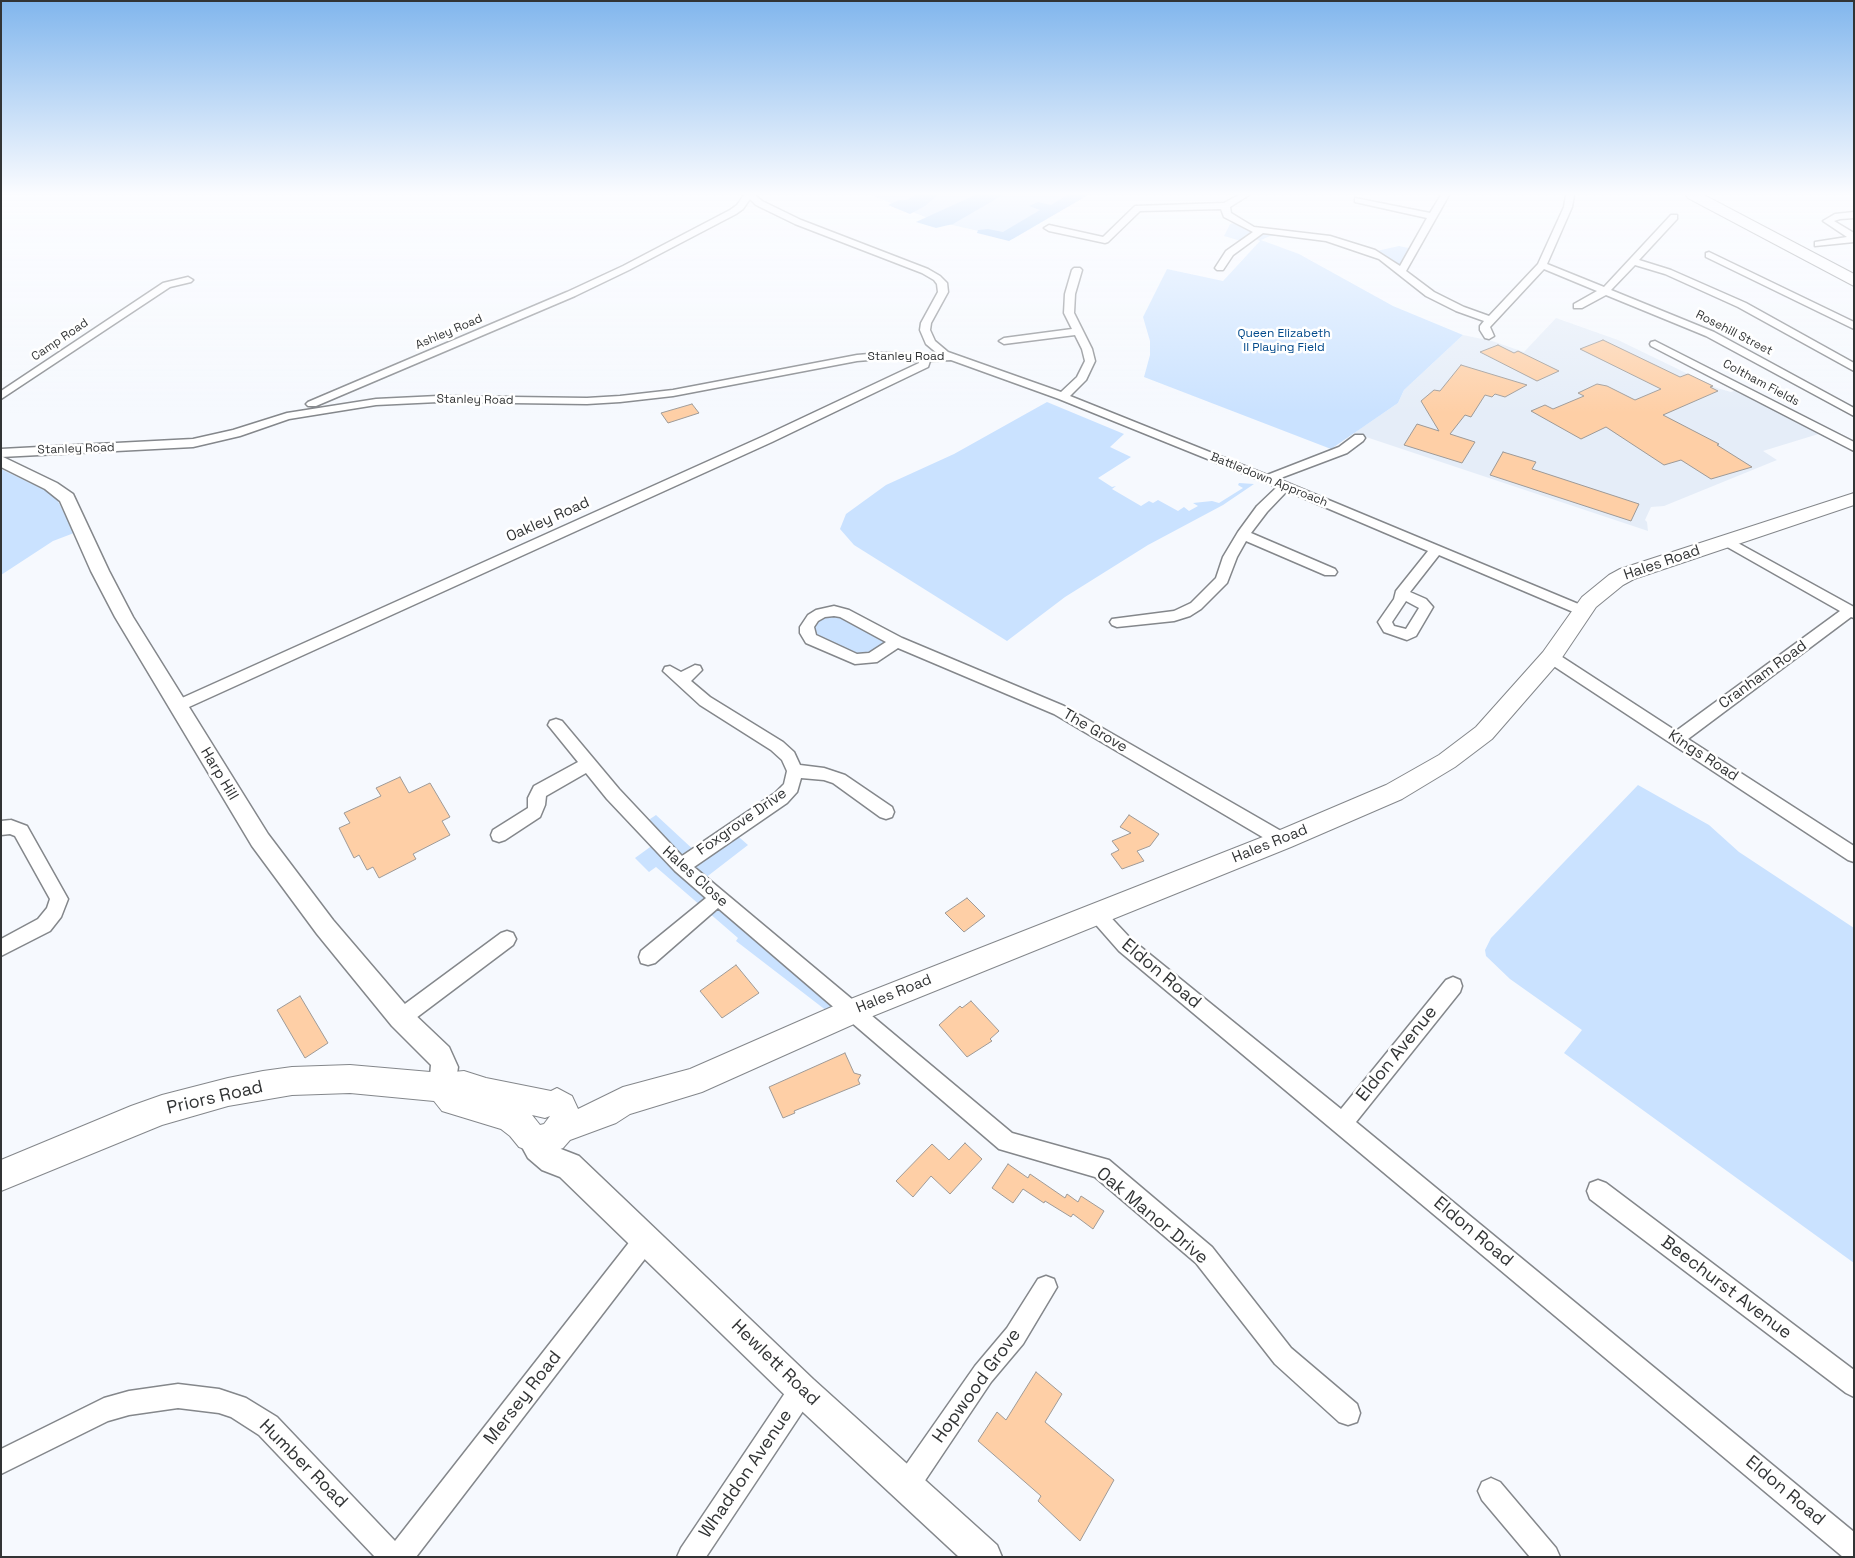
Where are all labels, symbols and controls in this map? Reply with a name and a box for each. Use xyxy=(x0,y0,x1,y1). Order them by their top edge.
street label: Rosehill Street xyxy=(1693,307,1775,359)
street label: Ashley Road xyxy=(413,311,485,353)
street label: Camp Road xyxy=(29,316,91,364)
park label: Queen Elizabeth II Playing Field xyxy=(1237,327,1331,355)
street label: Stanley Road xyxy=(867,350,945,364)
street label: Coltham Fields xyxy=(1720,357,1802,409)
street label: Stanley Road xyxy=(436,392,514,408)
street label: Stanley Road xyxy=(37,440,115,458)
street label: Battledown Approach xyxy=(1208,450,1330,510)
street label: Oakley Road xyxy=(504,494,592,546)
street label: Hales Road xyxy=(1621,542,1703,584)
street label: Cranham Road xyxy=(1716,637,1810,713)
street label: The Grove xyxy=(1059,705,1131,757)
street label: Kings Road xyxy=(1664,727,1742,785)
street label: Harp Hill xyxy=(196,744,242,804)
street label: Foxgrove Drive xyxy=(694,784,790,860)
street label: Hales Road xyxy=(1230,821,1310,867)
street label: Hales Close xyxy=(658,843,732,911)
street label: Eldon Road xyxy=(1117,935,1205,1013)
street label: Hales Road xyxy=(854,971,934,1017)
street label: Eldon Avenue xyxy=(1352,1002,1442,1106)
street label: Priors Road xyxy=(165,1076,265,1120)
street label: Oak Manor Drive xyxy=(1092,1163,1212,1269)
street label: Eldon Road xyxy=(1429,1193,1517,1271)
street label: Beechurst Avenue xyxy=(1656,1232,1796,1344)
street label: Hewlett Road xyxy=(726,1315,824,1411)
street label: Hopwood Grove xyxy=(928,1325,1026,1447)
street label: Mersey Road xyxy=(480,1347,566,1449)
street label: Whaddon Avenue xyxy=(695,1406,797,1542)
street label: Humber Road xyxy=(254,1415,352,1513)
street label: Eldon Road xyxy=(1741,1452,1829,1530)

